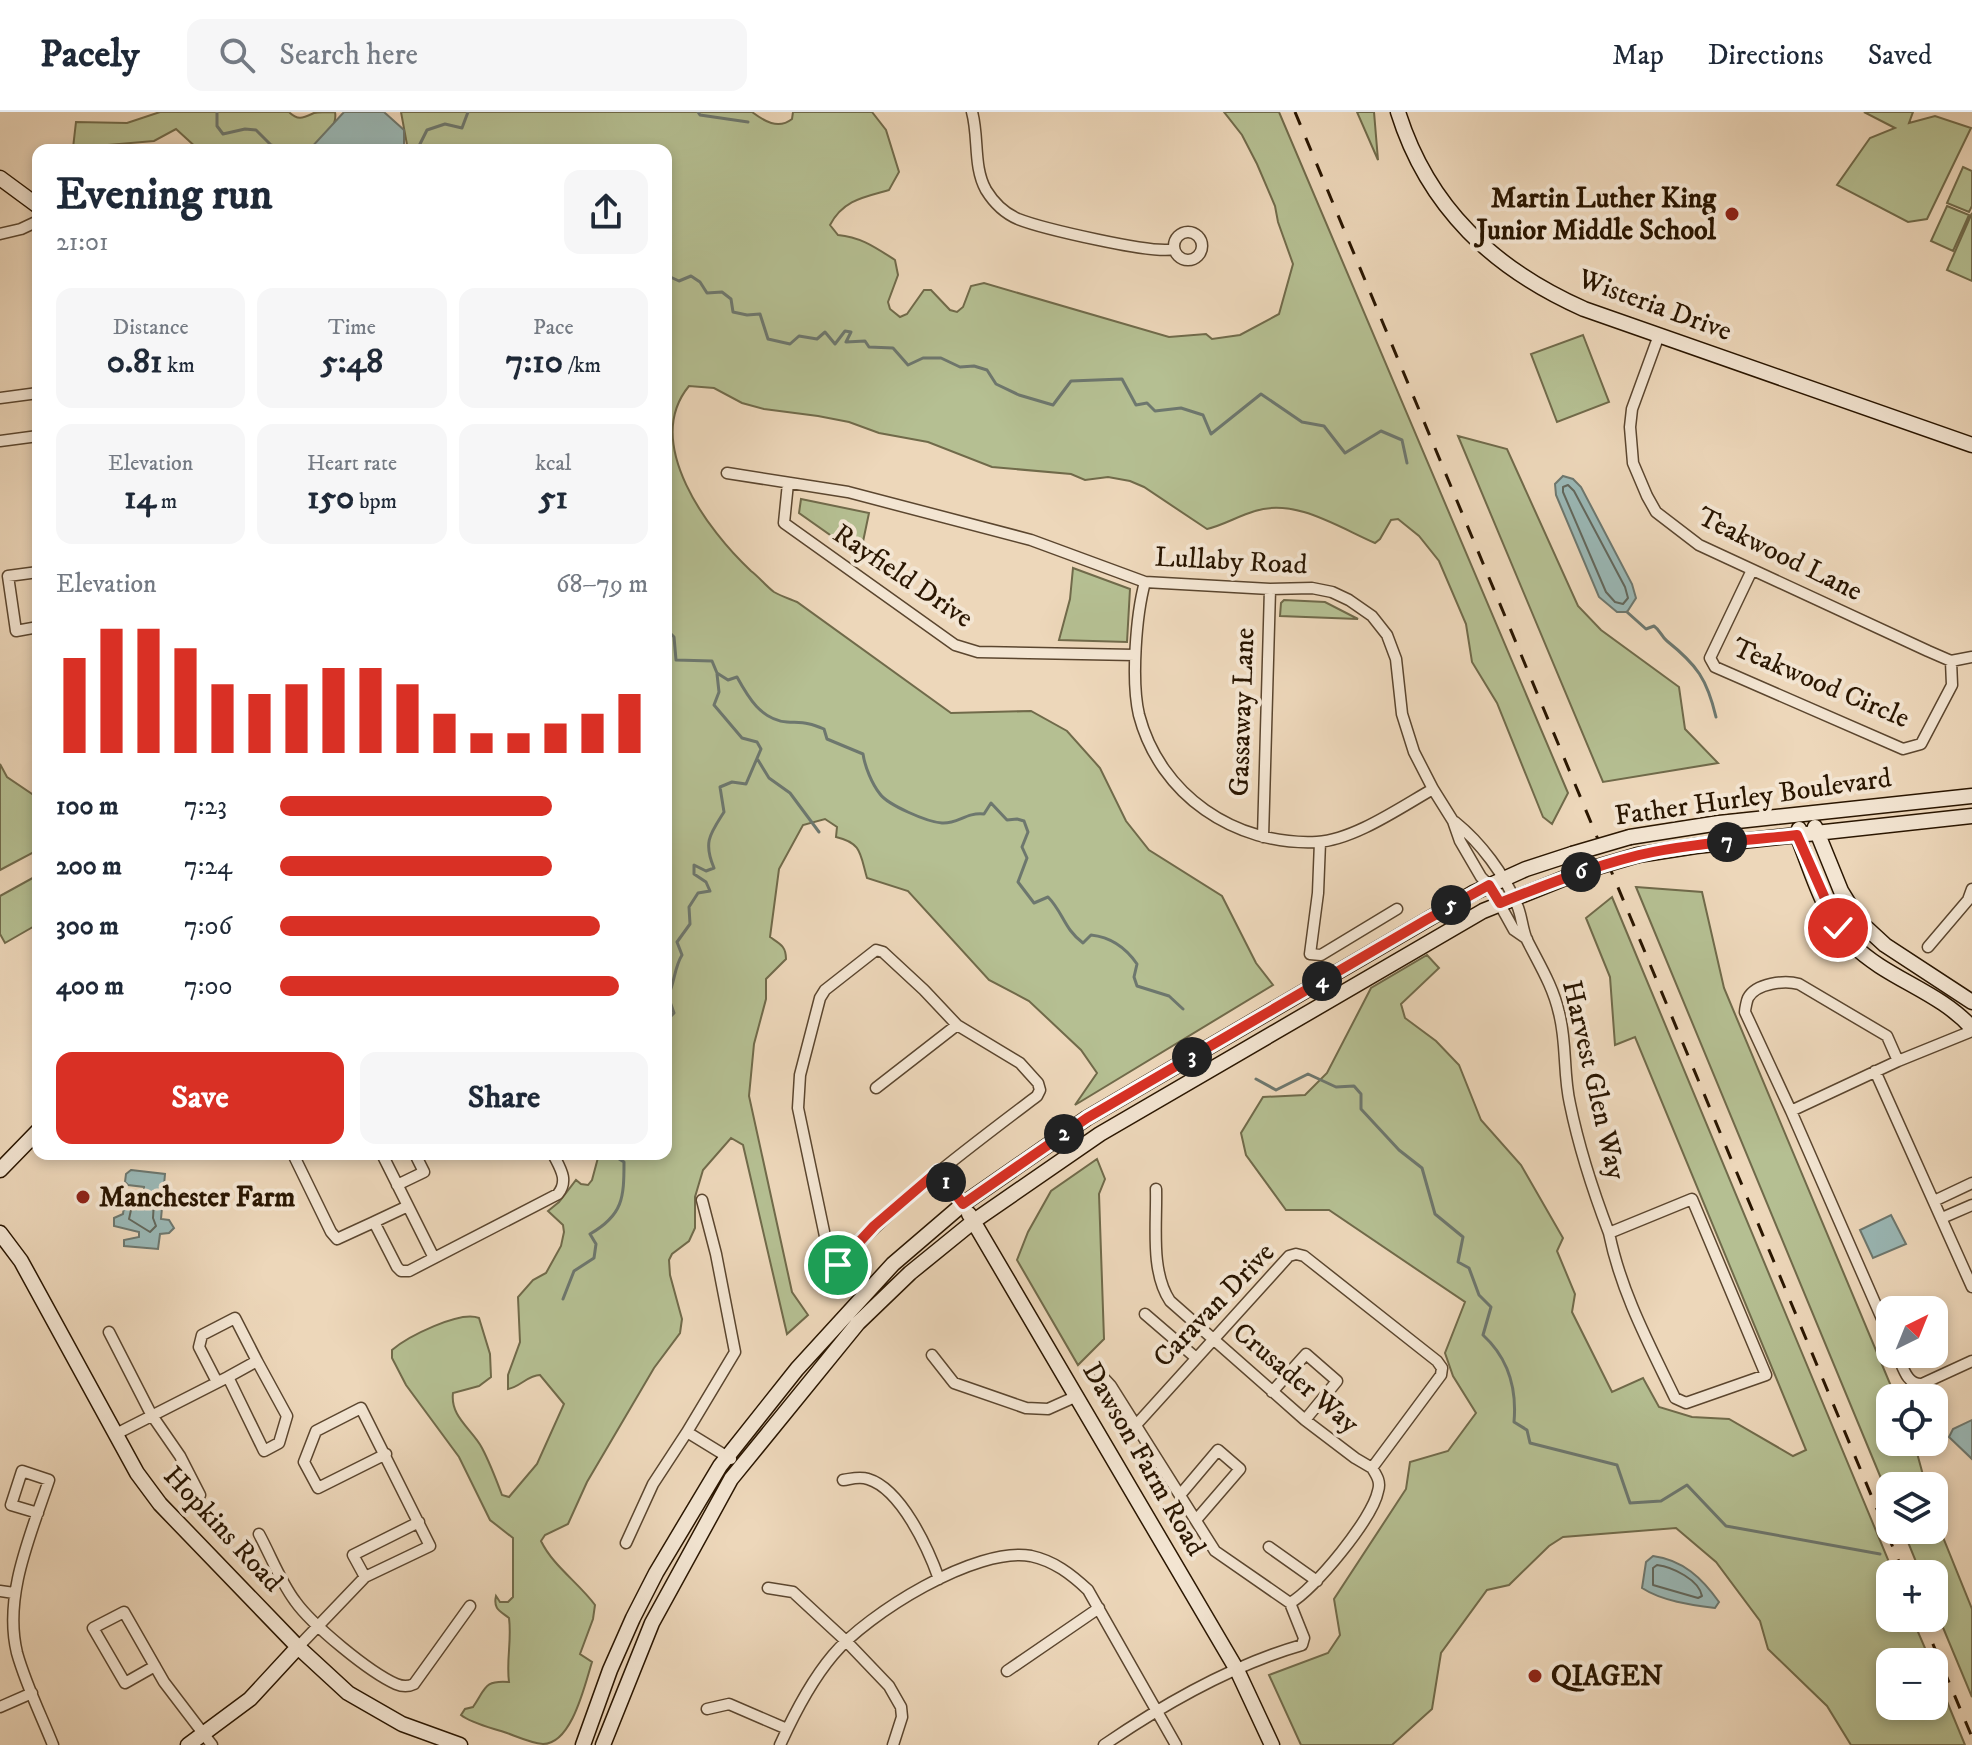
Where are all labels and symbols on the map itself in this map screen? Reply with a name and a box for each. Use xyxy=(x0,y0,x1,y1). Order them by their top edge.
place label: Martin Luther King Junior Middle School xyxy=(1474,181,1717,248)
marker: Martin Luther King Junior Middle School xyxy=(1723,205,1741,223)
street label: Wisteria Drive xyxy=(1573,261,1736,349)
street label: Teakwood Lane xyxy=(1692,499,1868,609)
street label: Rayfield Drive xyxy=(826,516,980,636)
street label: Lullaby Road xyxy=(1154,540,1308,582)
street label: Gassaway Lane xyxy=(1222,627,1262,797)
street label: Teakwood Circle xyxy=(1727,630,1915,736)
street label: Father Hurley Boulevard xyxy=(1612,760,1894,834)
pin: 7 xyxy=(1707,822,1747,862)
pin: 6 xyxy=(1561,852,1601,892)
pin: 5 xyxy=(1431,885,1471,925)
pin xyxy=(1804,894,1872,962)
pin: 4 xyxy=(1302,961,1342,1001)
street label: Harvest Glen Way xyxy=(1554,977,1634,1184)
pin: 3 xyxy=(1172,1037,1212,1077)
pin: 2 xyxy=(1044,1114,1084,1154)
pin: 1 xyxy=(926,1162,966,1202)
place label: Manchester Farm xyxy=(99,1180,295,1215)
marker: Manchester Farm xyxy=(74,1188,92,1206)
pin xyxy=(804,1231,872,1299)
street label: Caravan Drive xyxy=(1146,1235,1282,1375)
north arrow xyxy=(1876,1296,1948,1368)
street label: Crusader Way xyxy=(1226,1315,1367,1442)
street label: Dawson Farm Road xyxy=(1074,1356,1214,1562)
street label: Hopkins Road xyxy=(156,1459,290,1599)
place label: QIAGEN xyxy=(1551,1659,1663,1694)
marker: QIAGEN xyxy=(1526,1667,1544,1685)

